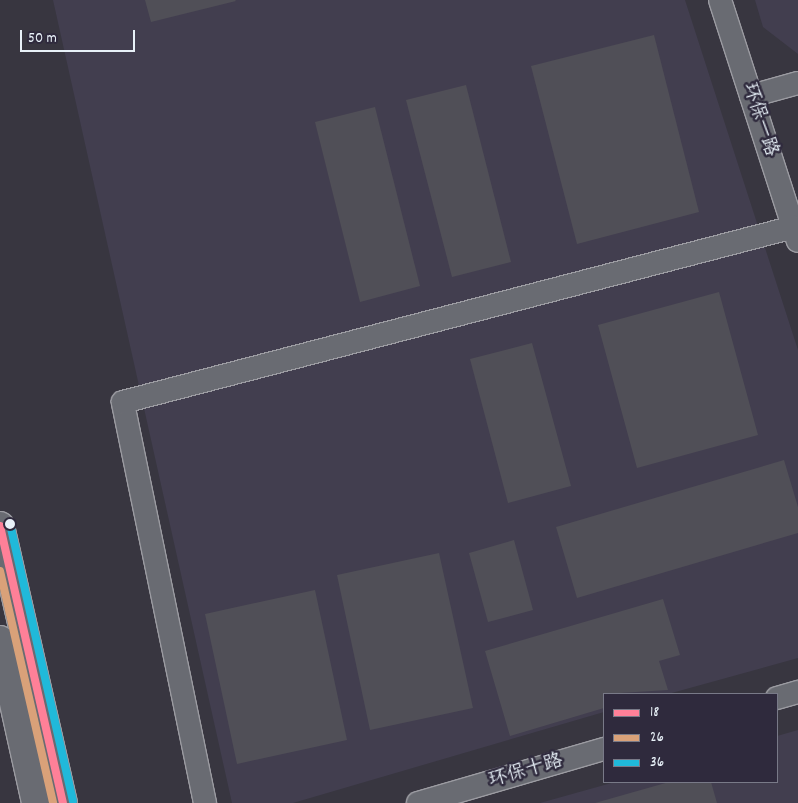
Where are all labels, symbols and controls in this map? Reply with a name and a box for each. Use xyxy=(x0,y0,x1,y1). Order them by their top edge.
scale bar xyxy=(22,20,138,52)
text: 50 m xyxy=(28,28,57,50)
street label: 环保一路 xyxy=(736,80,782,160)
unlabelled marker xyxy=(5,519,15,529)
legend xyxy=(603,693,778,783)
text: 18 xyxy=(650,702,659,724)
text: 26 xyxy=(650,727,664,749)
street label: 环保十路 xyxy=(486,751,566,793)
text: 36 xyxy=(650,752,664,774)

